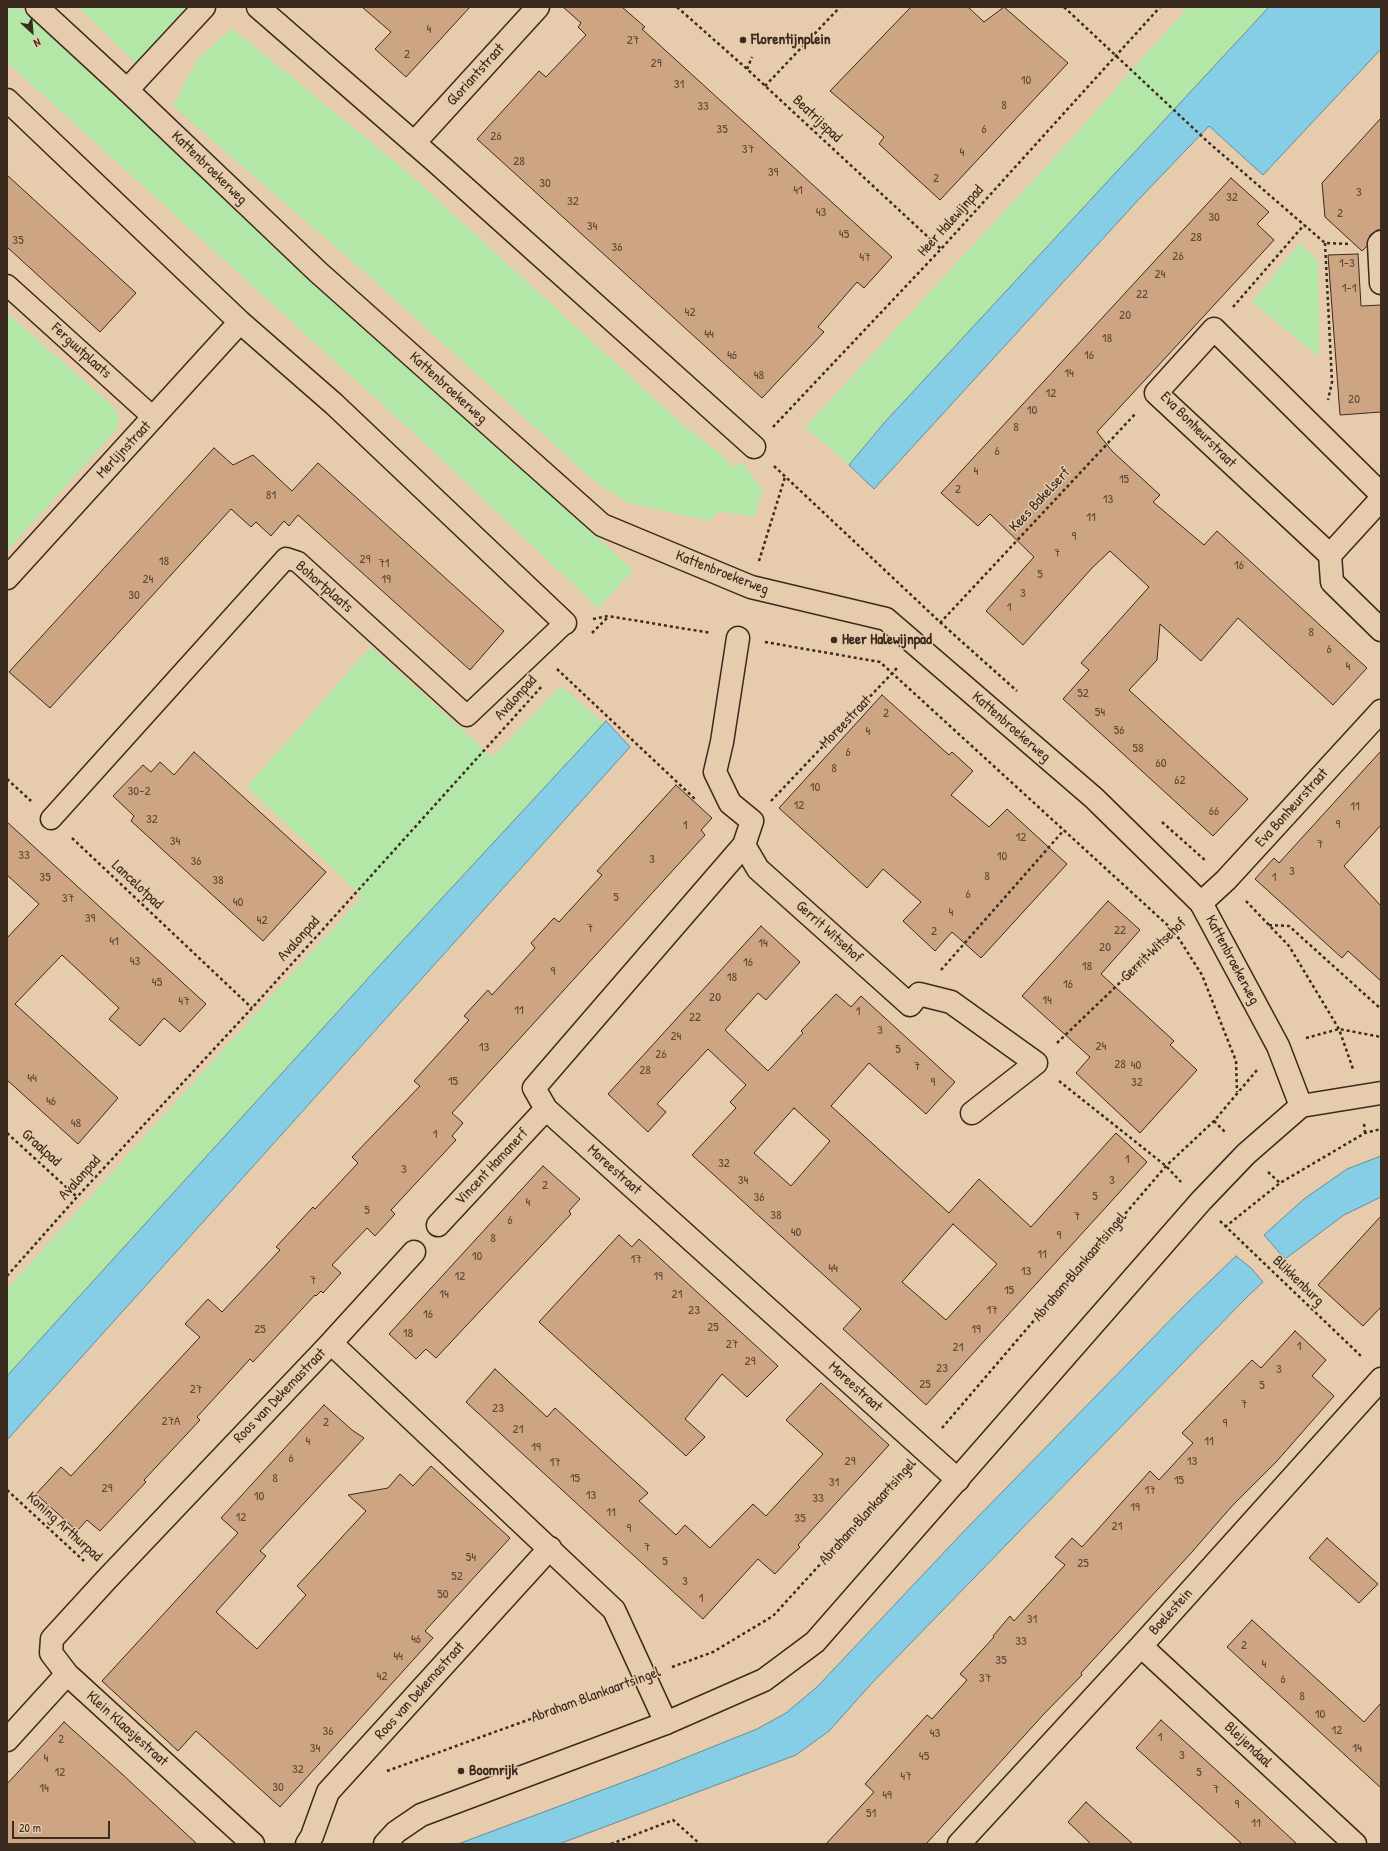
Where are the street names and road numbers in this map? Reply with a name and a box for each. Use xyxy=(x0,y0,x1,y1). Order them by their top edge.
street label: Gloriantstraat xyxy=(443,40,509,110)
street label: Beatrijspad xyxy=(788,92,846,146)
street label: Kattenbroekerweg xyxy=(167,127,251,209)
street label: Heer Halewijnpad xyxy=(914,182,988,260)
street label: Ferguutplaats xyxy=(47,319,115,383)
street label: Kattenbroekerweg xyxy=(405,348,491,428)
street label: Eva Bonheurstraat xyxy=(1156,388,1240,472)
street label: Merlijnstraat xyxy=(93,418,155,482)
street label: Kees Bakelserf xyxy=(1006,464,1074,536)
street label: Kattenbroekerweg xyxy=(673,547,771,599)
street label: Bohortplaats xyxy=(292,557,356,617)
street label: Avalonpad xyxy=(491,672,541,724)
street label: Kattenbroekerweg xyxy=(968,688,1054,766)
street label: Moreestraat xyxy=(816,692,876,752)
street label: Eva Bonheurstraat xyxy=(1252,765,1332,851)
street label: Lancelotpad xyxy=(108,857,166,913)
street label: Gerrit Witsehof xyxy=(792,897,866,967)
street label: Kattenbroekerweg xyxy=(1201,912,1263,1008)
street label: Avalonpad xyxy=(274,913,324,965)
street label: Gerrit Witsehof xyxy=(1118,914,1190,986)
street label: Vincent Hamanerf xyxy=(452,1125,532,1209)
street label: Graalpad xyxy=(18,1126,64,1170)
street label: Moreestraat xyxy=(583,1141,645,1199)
street label: Avalonpad xyxy=(55,1152,105,1204)
street label: Abraham Blankaartsingel xyxy=(1029,1209,1131,1325)
street label: Blikkenburg xyxy=(1268,1252,1328,1310)
street label: Roos van Dekemastraat xyxy=(230,1345,330,1447)
street label: Moreestraat xyxy=(824,1358,886,1416)
street label: Abraham Blankaartsingel xyxy=(816,1455,920,1569)
street label: Koning Arthurpad xyxy=(23,1488,105,1566)
street label: Boelestein xyxy=(1145,1585,1197,1639)
street label: Roos van Dekemastraat xyxy=(371,1638,469,1744)
street label: Abraham Blankaartsingel xyxy=(529,1663,663,1727)
street label: Klein Klaasjestraat xyxy=(82,1688,172,1770)
street label: Bleijendaal xyxy=(1220,1718,1276,1772)

